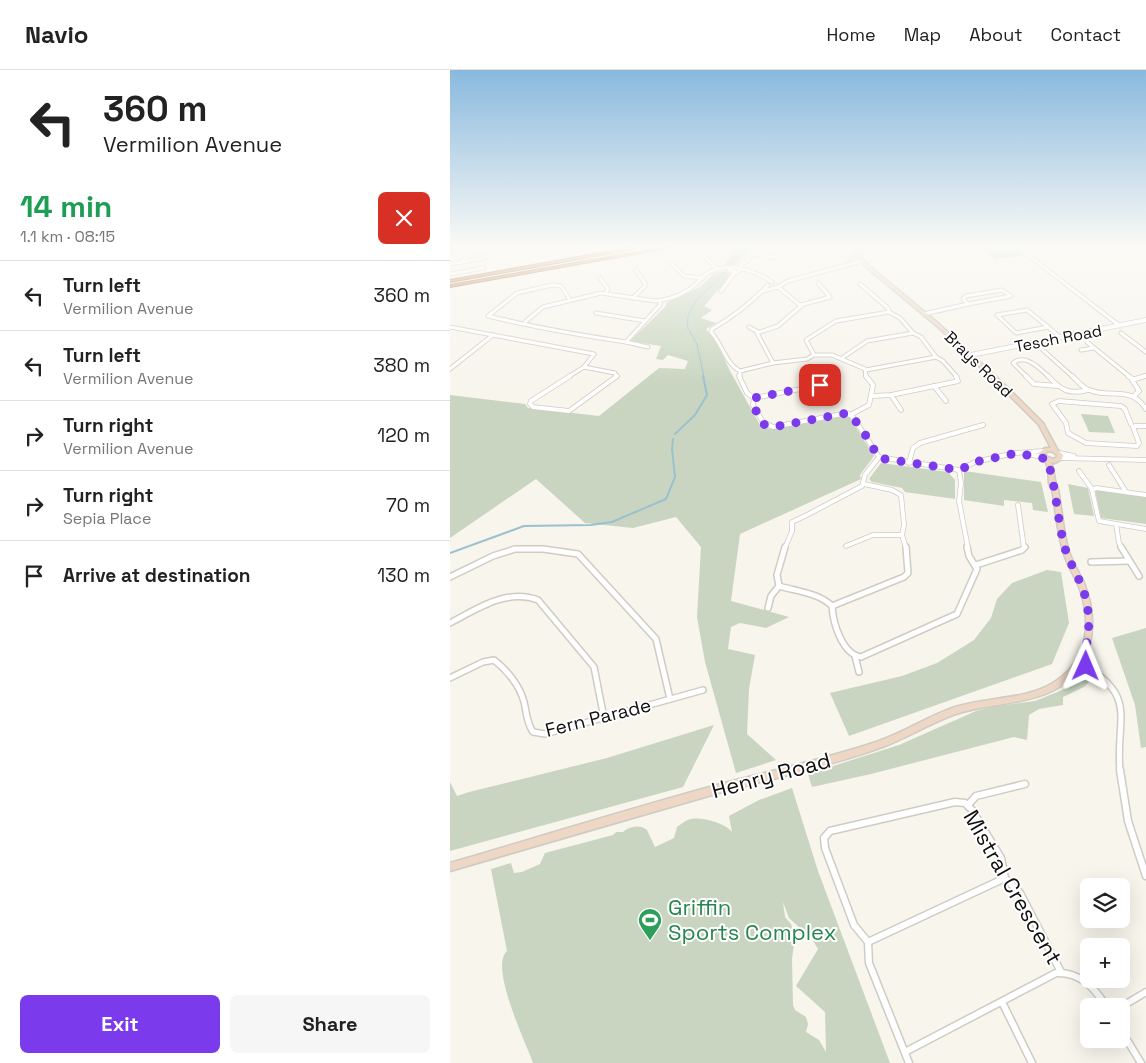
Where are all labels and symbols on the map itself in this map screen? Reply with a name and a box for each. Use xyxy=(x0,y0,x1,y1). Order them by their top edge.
street label: Tesch Road xyxy=(1013,320,1104,357)
street label: Brays Road xyxy=(940,327,1017,402)
pin xyxy=(799,364,841,406)
position arrow xyxy=(1059,639,1111,691)
street label: Fern Parade xyxy=(543,692,654,743)
street label: Henry Road xyxy=(708,746,834,804)
street label: Mistral Crescent xyxy=(957,805,1069,969)
place label: Griffin Sports Complex xyxy=(668,893,836,946)
sports icon: Griffin Sports Complex xyxy=(637,907,663,941)

